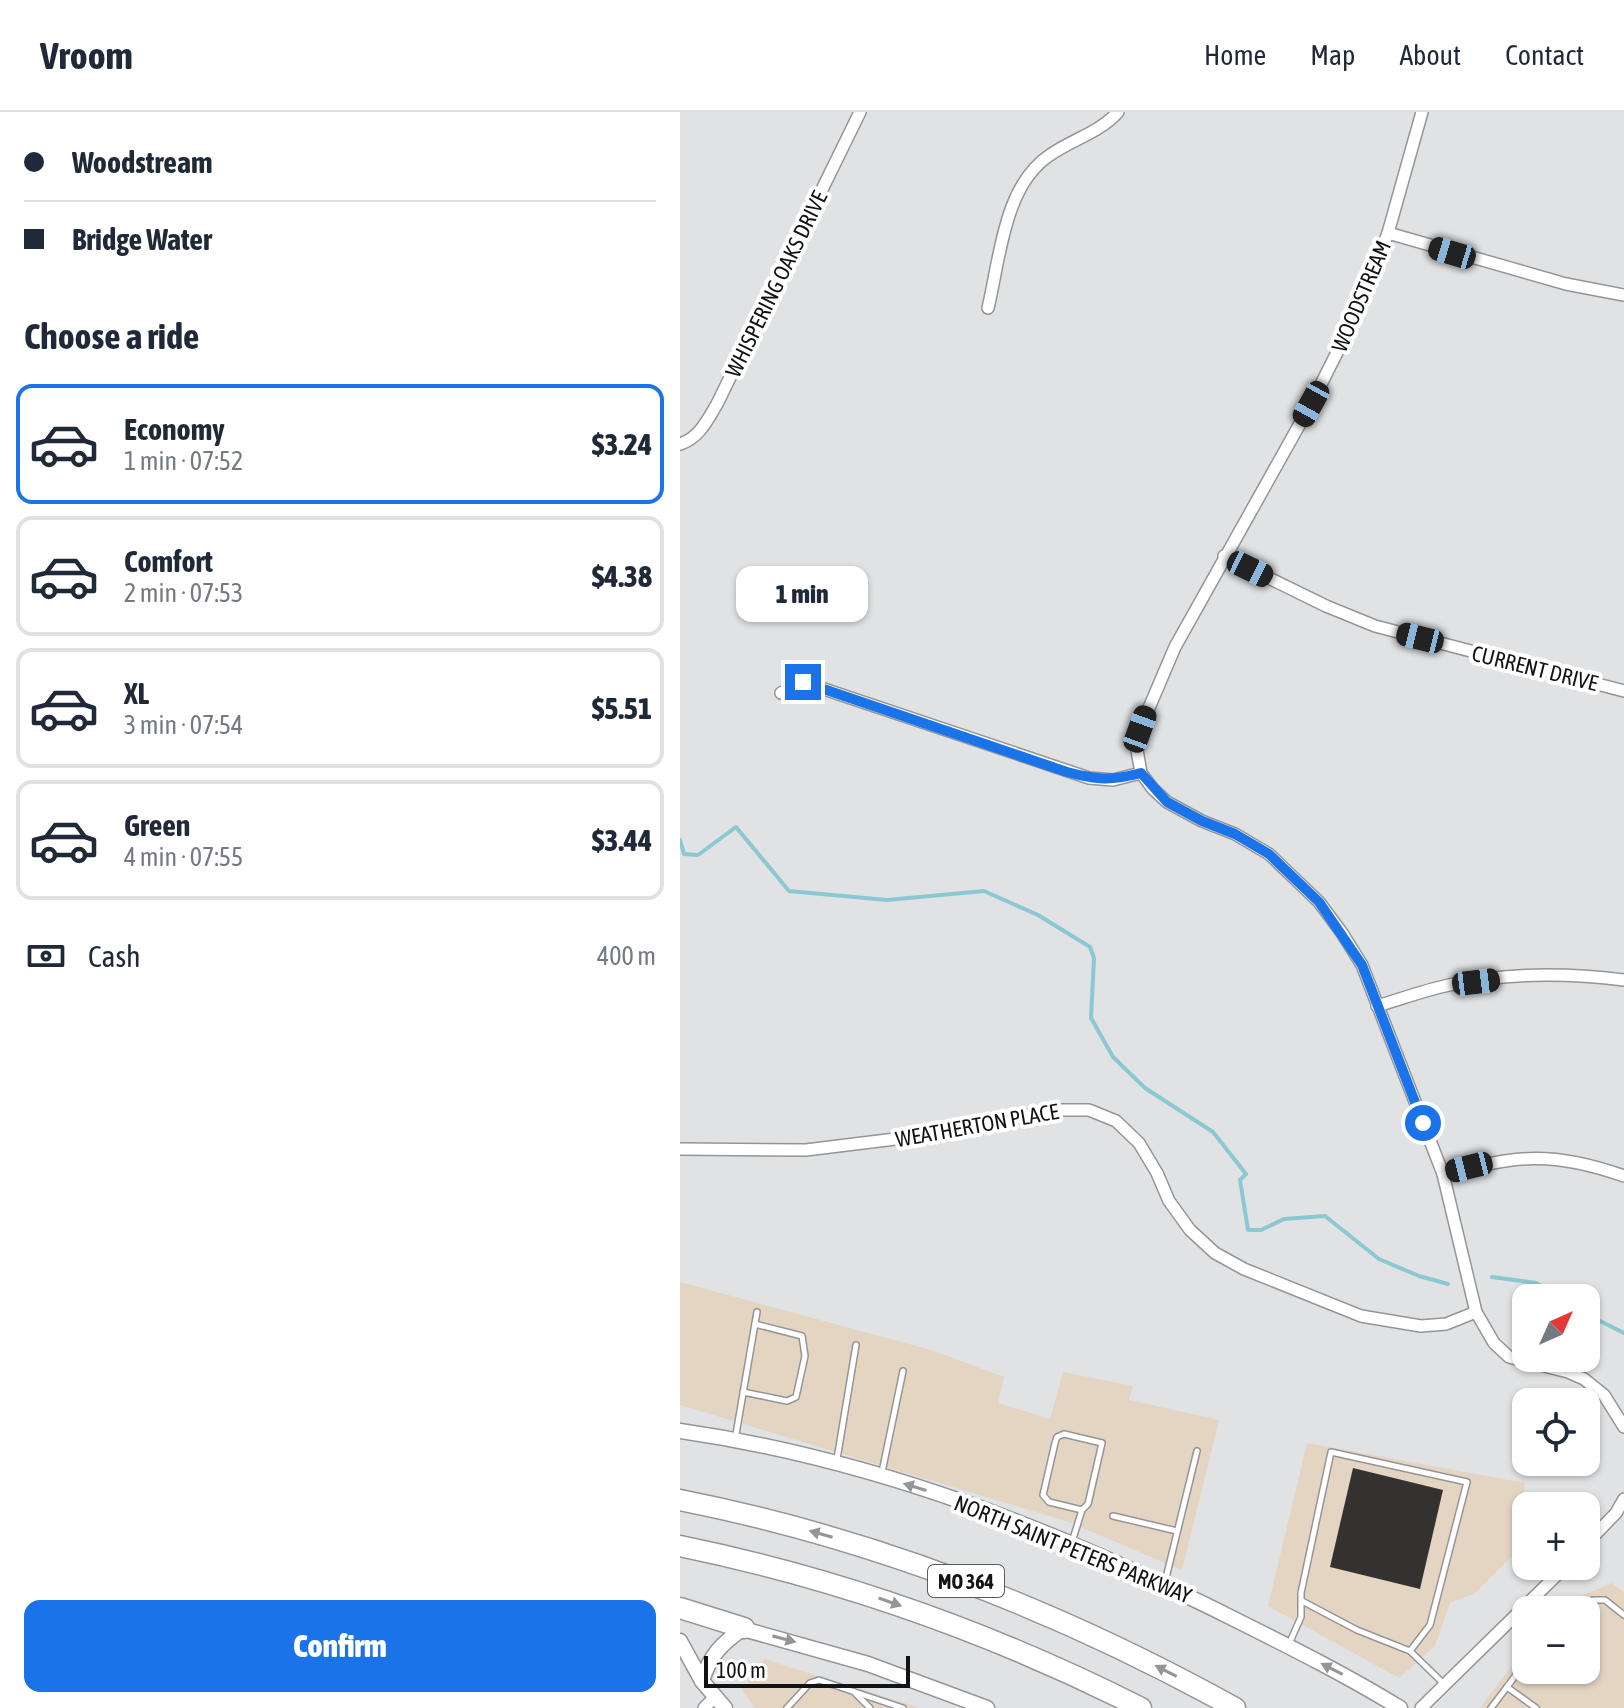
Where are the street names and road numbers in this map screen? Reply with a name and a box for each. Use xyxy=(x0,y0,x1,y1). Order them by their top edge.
street label: WHISPERING OAKS DRIVE xyxy=(720,186,833,381)
street label: WOODSTREAM xyxy=(1326,236,1396,356)
street label: CURRENT DRIVE xyxy=(1469,640,1601,696)
street label: WEATHERTON PLACE xyxy=(893,1098,1061,1152)
street label: NORTH SAINT PETERS PARKWAY xyxy=(951,1489,1196,1609)
road number: MO 364 xyxy=(928,1565,1004,1597)

